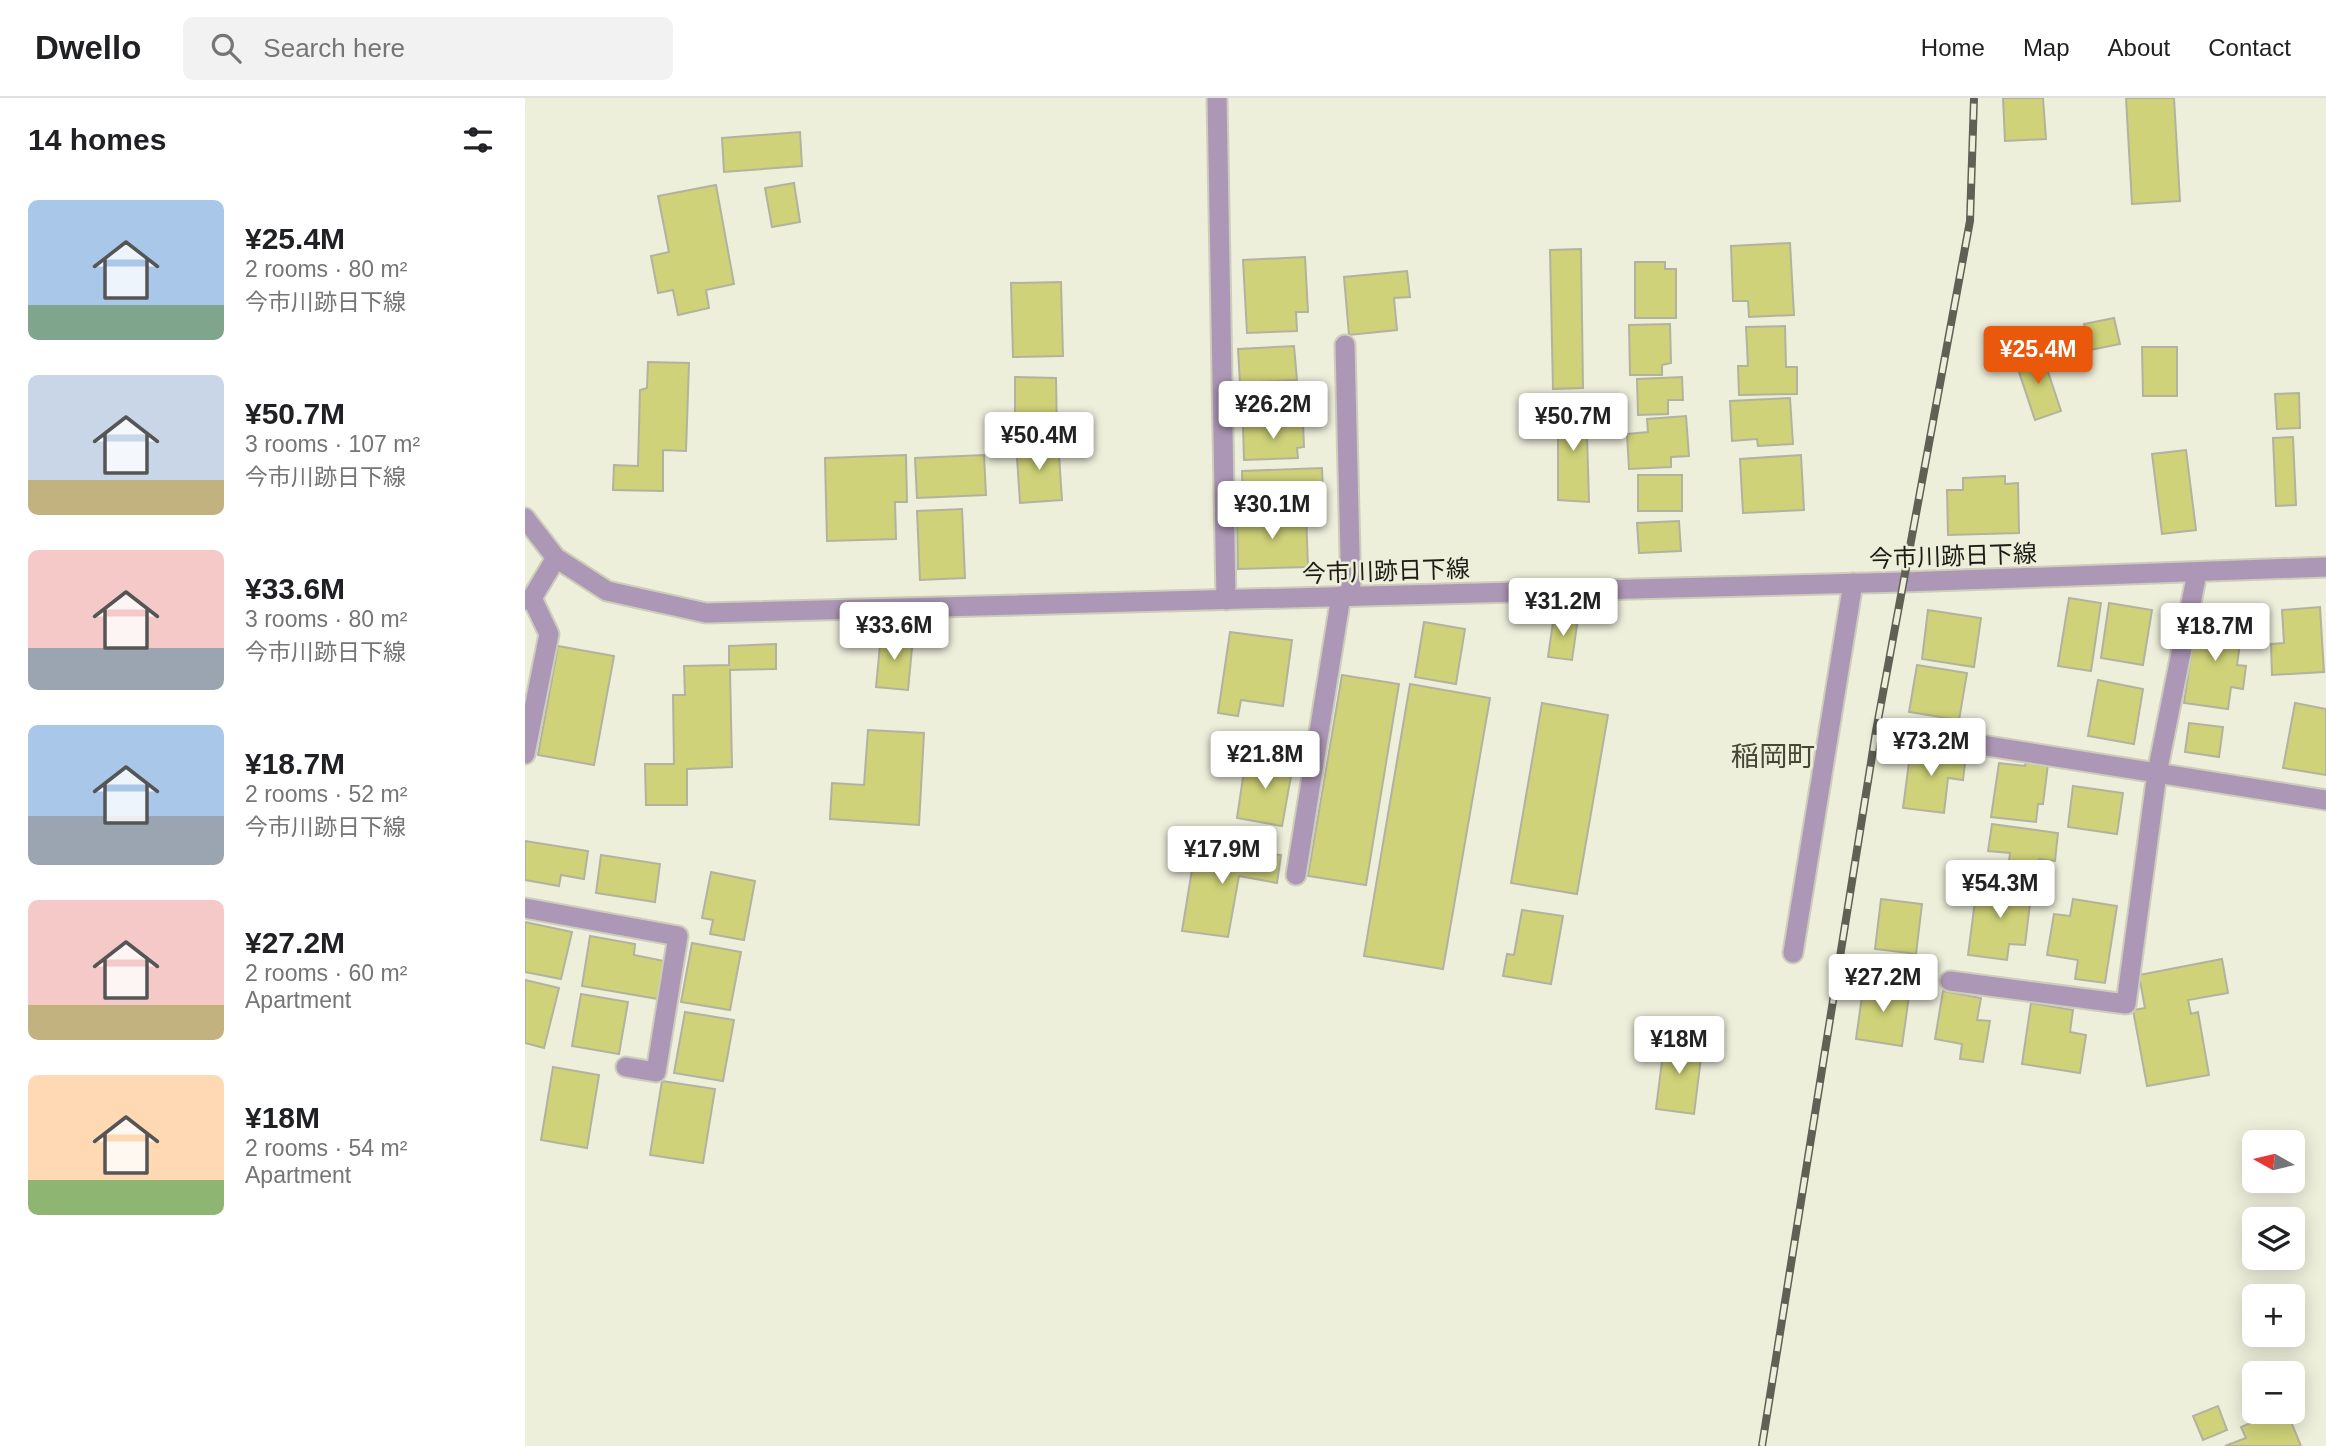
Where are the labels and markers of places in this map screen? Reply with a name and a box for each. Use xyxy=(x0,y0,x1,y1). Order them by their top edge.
pin: ¥25.4M xyxy=(1981,327,2095,386)
pin: ¥26.2M xyxy=(1216,382,1330,441)
pin: ¥50.7M xyxy=(1516,394,1630,453)
pin: ¥50.4M xyxy=(982,412,1096,472)
pin: ¥30.1M xyxy=(1215,482,1329,541)
pin: ¥31.2M xyxy=(1506,578,1620,638)
pin: ¥33.6M xyxy=(837,602,951,662)
pin: ¥18.7M xyxy=(2158,603,2272,663)
pin: ¥73.2M xyxy=(1874,718,1988,778)
pin: ¥21.8M xyxy=(1208,732,1322,791)
pin: ¥17.9M xyxy=(1165,826,1279,886)
pin: ¥54.3M xyxy=(1943,860,2057,920)
pin: ¥27.2M xyxy=(1826,954,1940,1014)
pin: ¥18M xyxy=(1638,1016,1720,1076)

